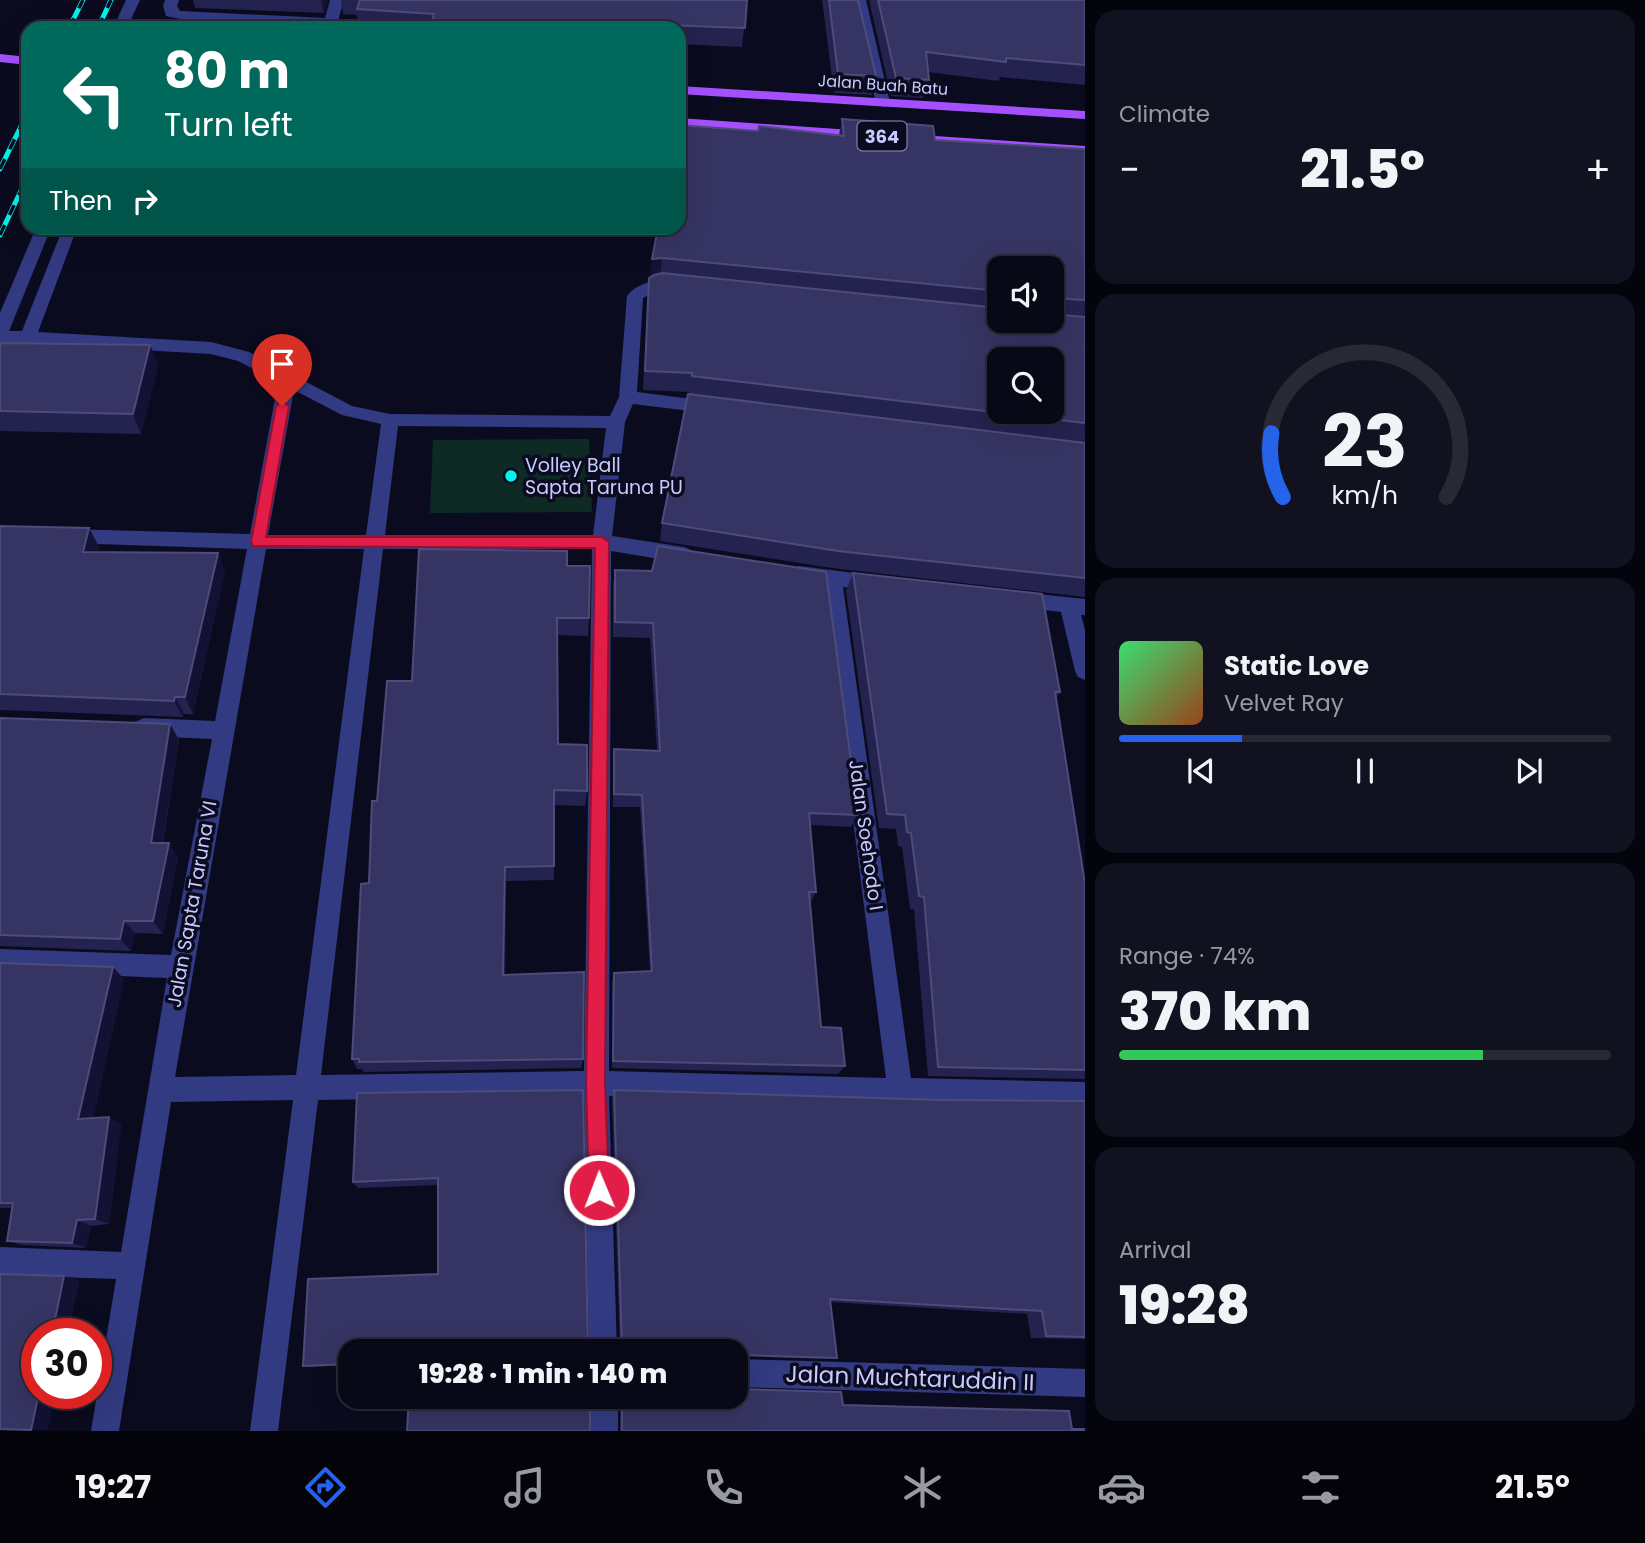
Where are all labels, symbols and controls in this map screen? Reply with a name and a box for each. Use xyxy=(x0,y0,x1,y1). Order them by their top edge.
text: 80 m xyxy=(164,37,290,105)
icon: left xyxy=(49,49,140,140)
street label: Jalan Buah Batu xyxy=(817,69,949,101)
text: Climate xyxy=(1119,98,1210,130)
text: Turn left xyxy=(164,102,293,147)
road number: 364 xyxy=(858,121,906,150)
text: 21.5° xyxy=(1300,133,1425,206)
text: − xyxy=(1119,143,1140,196)
text: + xyxy=(1585,143,1611,196)
icon: right xyxy=(126,182,164,220)
text: Then xyxy=(49,183,112,219)
map controls xyxy=(987,256,1064,424)
button: sound xyxy=(987,256,1064,333)
pin xyxy=(252,334,312,406)
icon: arrive xyxy=(263,345,301,383)
button: search xyxy=(987,347,1064,424)
text: 23 xyxy=(1322,392,1408,493)
place label: Volley Ball Sapta Taruna PU xyxy=(525,452,683,501)
marker: Volley Ball Sapta Taruna PU xyxy=(503,468,519,484)
text: km/h xyxy=(1332,478,1398,513)
text: Static Love xyxy=(1224,648,1369,684)
text: Velvet Ray xyxy=(1224,687,1344,719)
icon: previous xyxy=(1182,752,1220,790)
icon: pause xyxy=(1346,752,1384,790)
icon: next xyxy=(1510,752,1548,790)
street label: Jalan Soehodo I xyxy=(842,758,890,912)
street label: Jalan Sapta Taruna VI xyxy=(161,799,223,1009)
text: Range · 74% xyxy=(1119,940,1255,972)
text: 370 km xyxy=(1119,975,1311,1048)
position arrow xyxy=(562,1153,636,1227)
text: Arrival xyxy=(1119,1234,1191,1266)
text: 19:28 xyxy=(1119,1269,1250,1342)
speed limit sign: 30 xyxy=(21,1318,112,1409)
text: 19:28 · 1 min · 140 m xyxy=(419,1356,667,1392)
street label: Jalan Muchtaruddin II xyxy=(785,1358,1035,1398)
icon: directions xyxy=(301,1463,350,1512)
icon: music xyxy=(500,1463,549,1512)
icon: phone xyxy=(699,1463,748,1512)
icon: climate xyxy=(898,1463,947,1512)
icon: car xyxy=(1097,1463,1146,1512)
icon: filters xyxy=(1296,1463,1345,1512)
text: 19:27 xyxy=(75,1464,151,1509)
text: 21.5° xyxy=(1495,1464,1570,1509)

